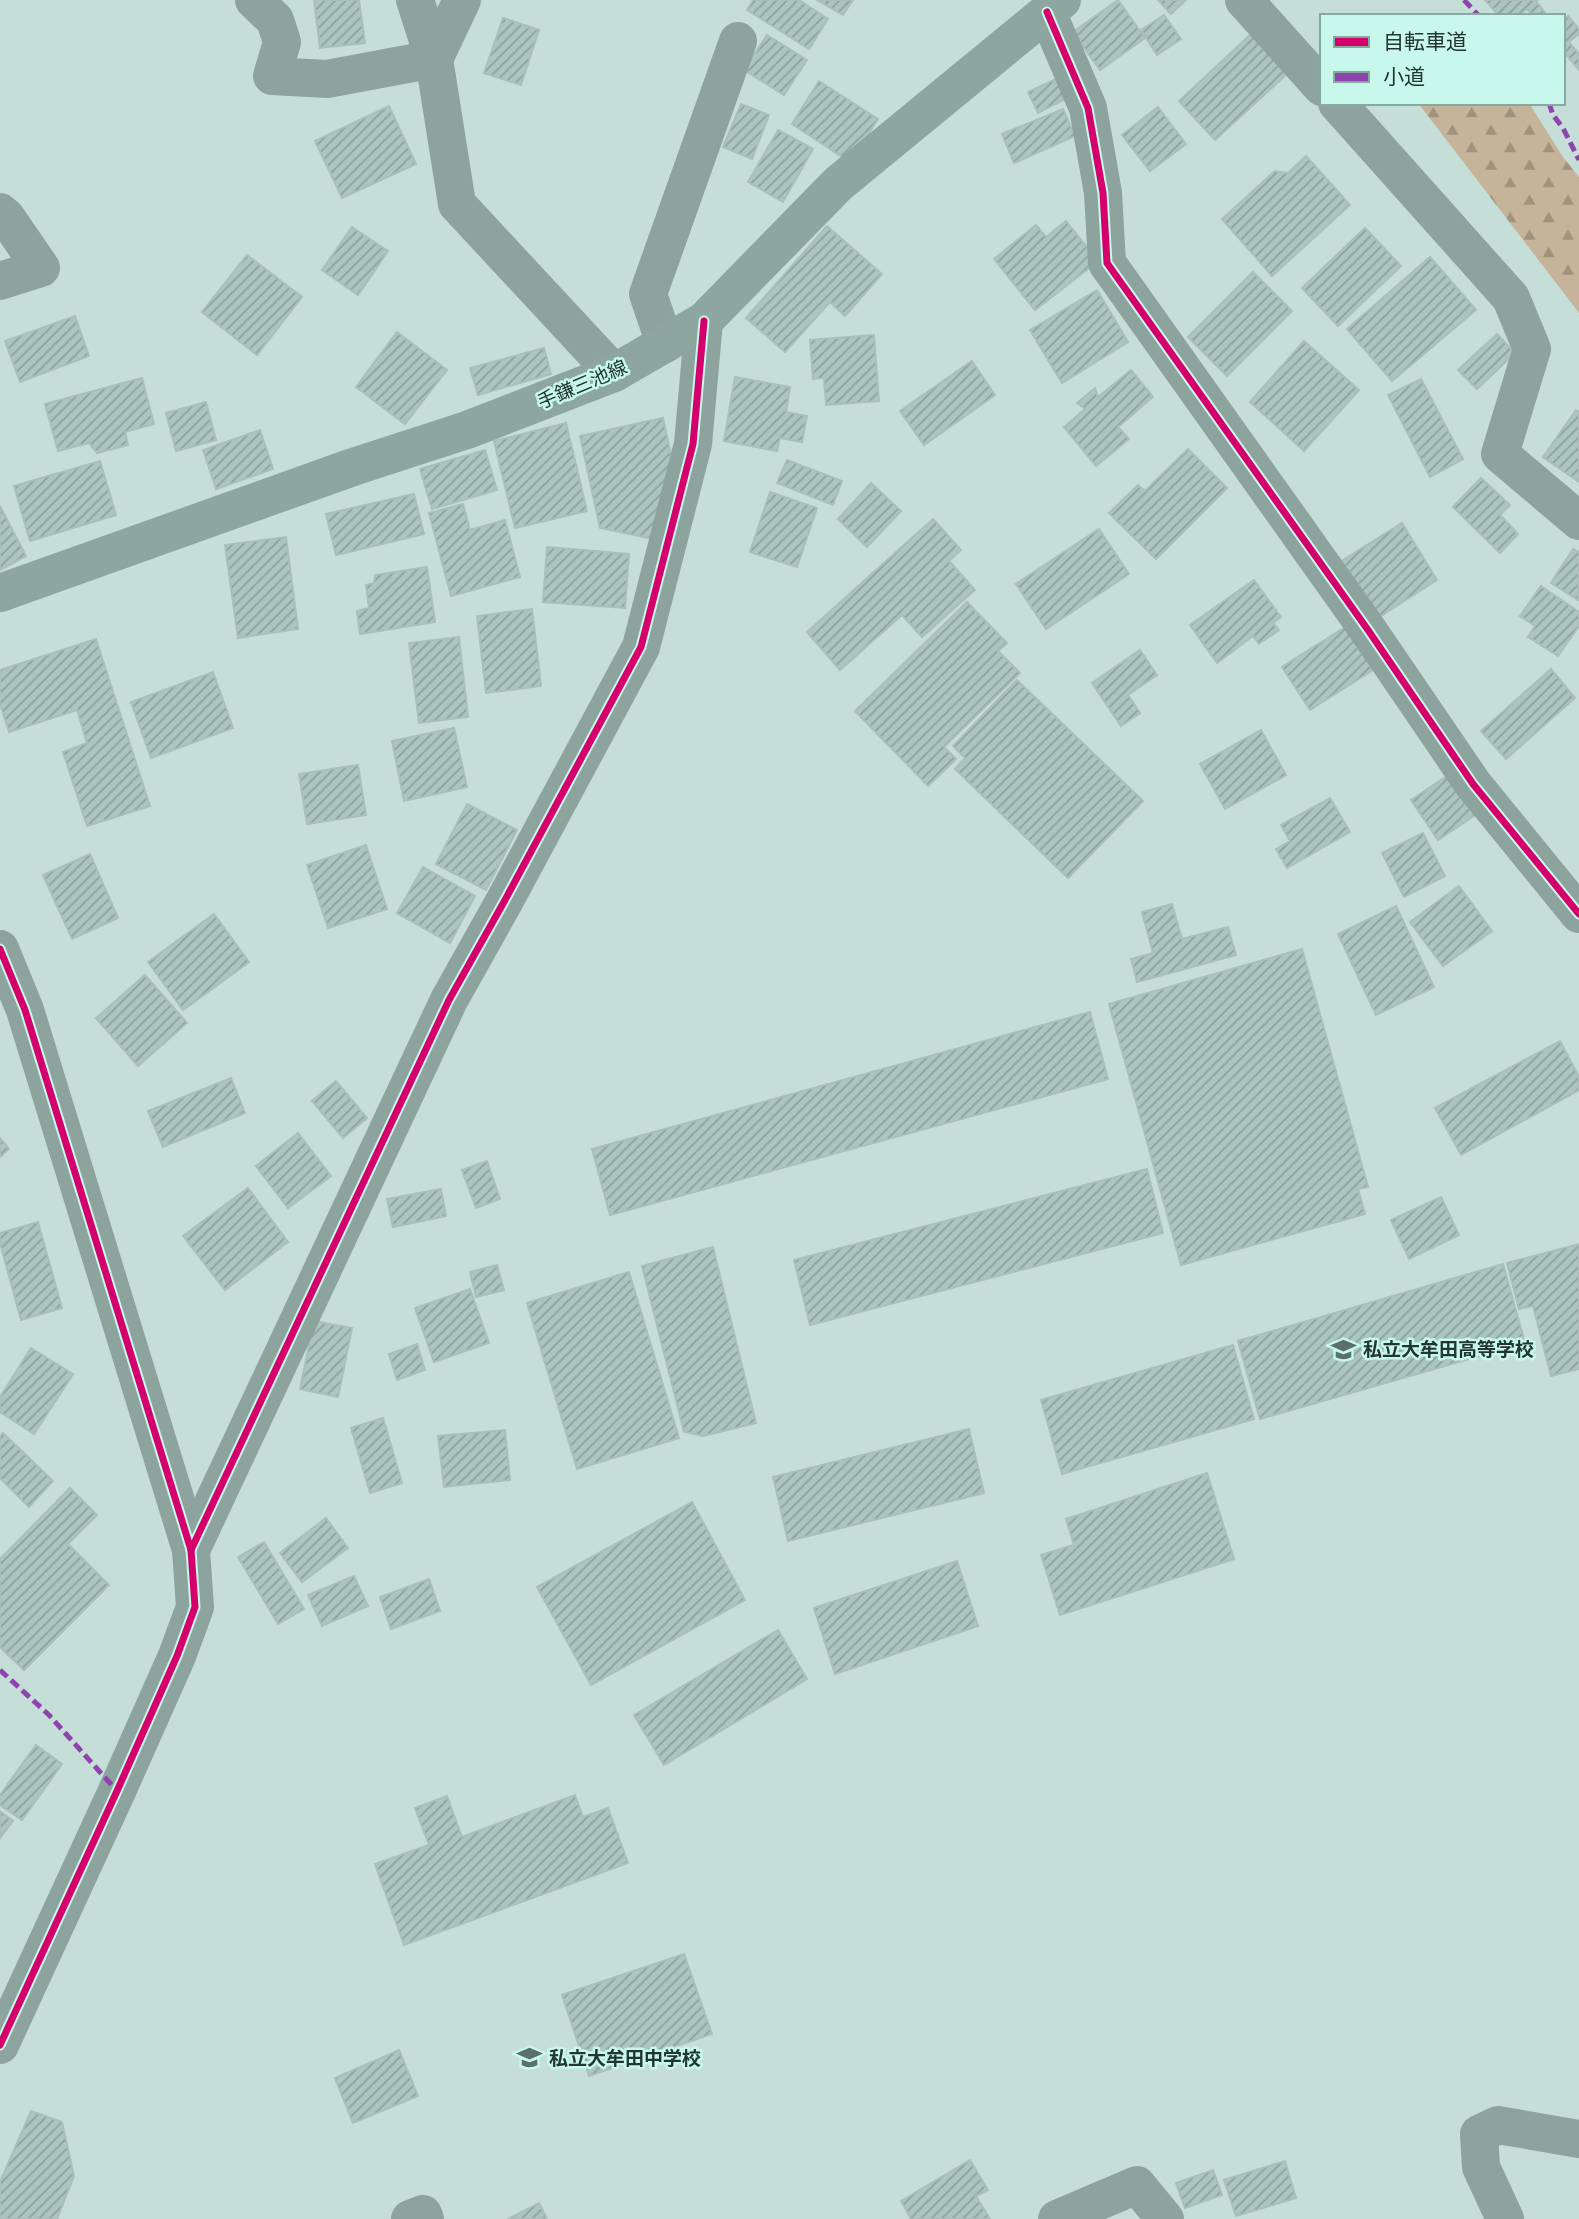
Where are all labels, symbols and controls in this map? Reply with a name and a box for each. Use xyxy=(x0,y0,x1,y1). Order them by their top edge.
legend xyxy=(1320,14,1565,105)
text: 自転車道 xyxy=(1383,28,1467,54)
text: 小道 xyxy=(1383,63,1425,89)
street label: 手鎌三池線 xyxy=(534,354,630,413)
school or university icon: 私立大牟田高等学校 xyxy=(1329,1335,1357,1363)
place label: 私立大牟田高等学校 xyxy=(1363,1337,1534,1360)
school or university icon: 私立大牟田中学校 xyxy=(515,2044,543,2072)
place label: 私立大牟田中学校 xyxy=(549,2046,701,2069)

